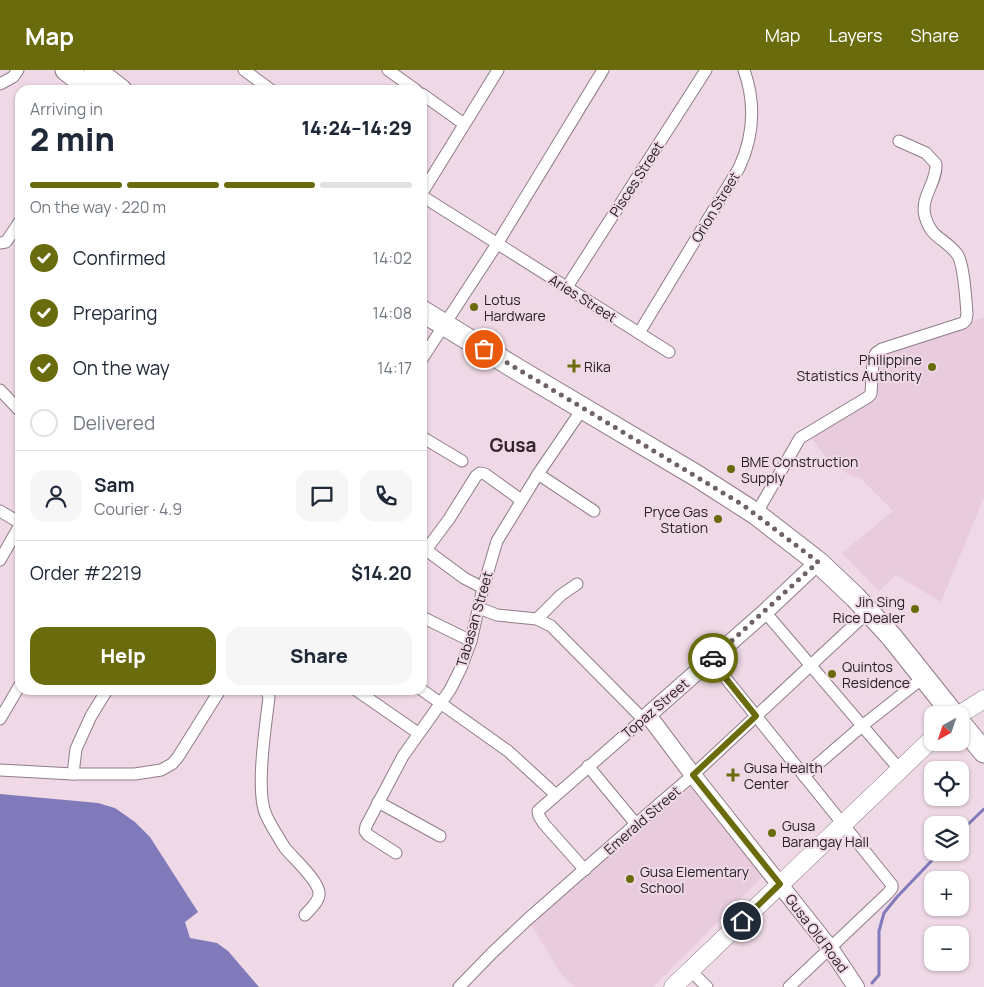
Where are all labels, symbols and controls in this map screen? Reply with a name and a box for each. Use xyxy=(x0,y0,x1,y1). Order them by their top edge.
text: Map xyxy=(25,19,74,52)
text: Map xyxy=(765,23,800,47)
text: Layers xyxy=(828,23,882,47)
text: Share xyxy=(910,23,959,47)
text: Arriving in xyxy=(30,98,103,120)
text: 14:24–14:29 xyxy=(301,115,412,141)
text: 2 min xyxy=(30,117,115,161)
street label: Pisces Street xyxy=(605,137,668,220)
street label: Orion Street xyxy=(687,168,744,246)
text: On the way · 220 m xyxy=(30,196,166,218)
icon: check xyxy=(30,244,58,272)
text: Confirmed xyxy=(73,245,166,271)
text: 14:02 xyxy=(373,247,412,269)
street label: Aries Street xyxy=(545,270,621,327)
place label: Lotus Hardware xyxy=(484,290,546,325)
icon: check xyxy=(30,299,58,327)
text: Preparing xyxy=(73,300,158,326)
marker: Lotus Hardware xyxy=(468,301,480,313)
text: 14:08 xyxy=(372,302,412,324)
pin xyxy=(463,328,505,370)
icon: bag xyxy=(470,335,498,363)
place label: Philippine Statistics Authority xyxy=(796,350,923,385)
icon: check xyxy=(30,354,58,382)
text: On the way xyxy=(73,355,170,381)
text: 14:17 xyxy=(377,357,412,379)
place label: Rika xyxy=(584,357,611,376)
marker: Rika xyxy=(568,360,580,372)
marker: Philippine Statistics Authority xyxy=(926,361,938,373)
text: Delivered xyxy=(73,410,155,436)
district label: Gusa xyxy=(489,432,537,458)
place label: BME Construction Supply xyxy=(741,452,858,487)
marker: BME Construction Supply xyxy=(725,463,737,475)
button: person xyxy=(30,470,82,522)
button: chat xyxy=(296,470,348,522)
button: phone xyxy=(360,470,412,522)
text: Sam xyxy=(94,472,135,498)
text: Courier · 4.9 xyxy=(94,498,182,520)
place label: Pryce Gas Station xyxy=(644,502,708,537)
marker: Pryce Gas Station xyxy=(712,513,724,525)
text: Order #2219 xyxy=(30,560,142,586)
text: $14.20 xyxy=(351,560,412,586)
street label: Tabasan Street xyxy=(451,569,497,669)
place label: Jin Sing Rice Dealer xyxy=(833,592,905,627)
marker: Jin Sing Rice Dealer xyxy=(909,603,921,615)
button: Help xyxy=(30,627,216,685)
button: Share xyxy=(226,627,412,685)
courier xyxy=(688,633,738,683)
icon: car xyxy=(699,644,727,672)
place label: Quintos Residence xyxy=(842,657,910,692)
marker: Quintos Residence xyxy=(826,668,838,680)
street label: Topaz Street xyxy=(617,673,693,742)
north arrow xyxy=(924,706,969,751)
map controls xyxy=(924,706,969,971)
place label: Gusa Health Center xyxy=(744,758,823,793)
button: locate xyxy=(924,761,969,806)
marker: Gusa Health Center xyxy=(726,768,740,782)
street label: Emerald Street xyxy=(600,781,685,859)
place label: Gusa Barangay Hall xyxy=(782,816,869,851)
button: layers xyxy=(924,816,969,861)
marker: Gusa Barangay Hall xyxy=(766,827,778,839)
place label: Gusa Elementary School xyxy=(640,862,750,897)
button: + xyxy=(924,871,969,916)
marker: Gusa Elementary School xyxy=(624,873,636,885)
street label: Gusa Old Road xyxy=(781,890,853,976)
pin xyxy=(721,900,763,942)
icon: home xyxy=(728,907,756,935)
button: − xyxy=(924,926,969,971)

